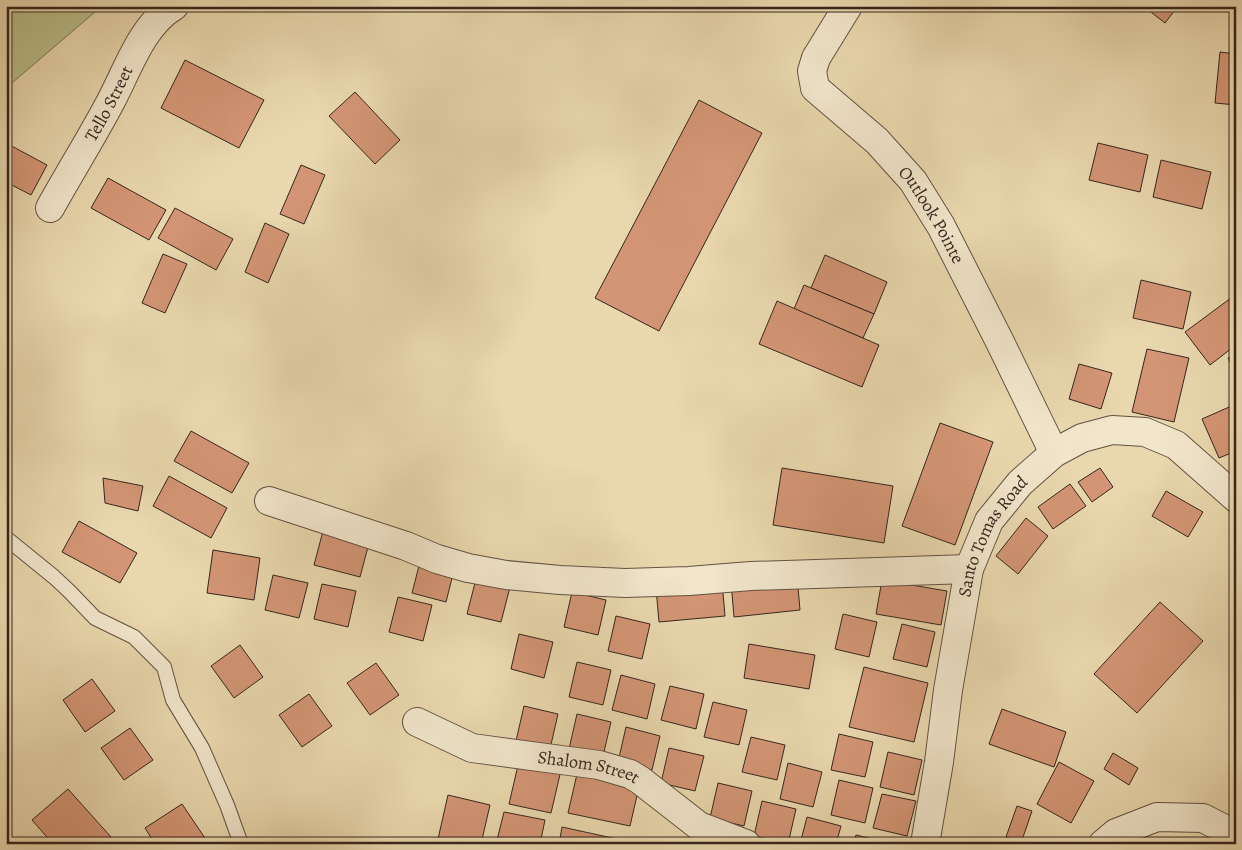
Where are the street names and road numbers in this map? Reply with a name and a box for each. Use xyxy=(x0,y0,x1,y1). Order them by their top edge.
street label: Tello Street xyxy=(79,62,138,146)
street label: Outlook Pointe xyxy=(893,161,970,268)
street label: Santo Tomas Road xyxy=(952,470,1033,599)
street label: Shalom Street xyxy=(536,745,644,789)

